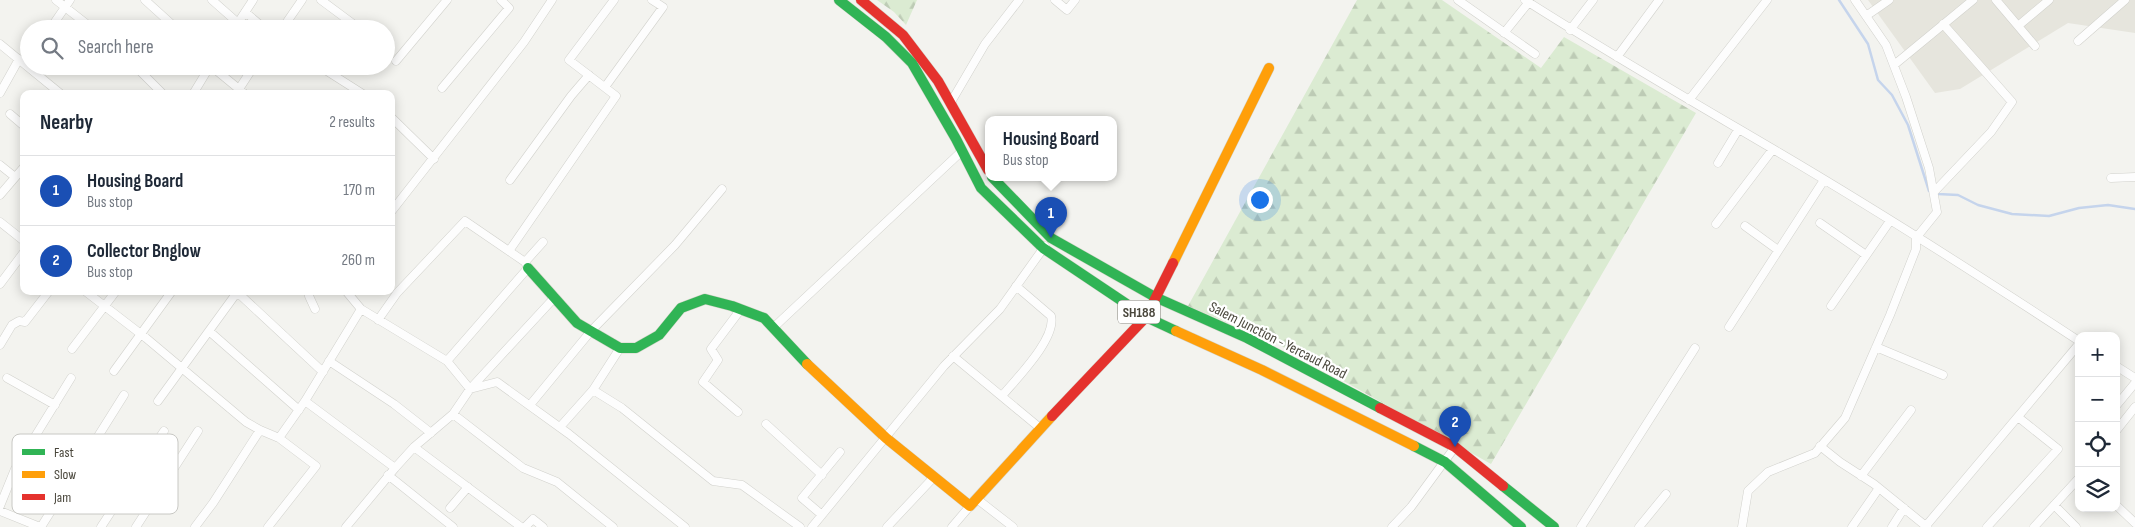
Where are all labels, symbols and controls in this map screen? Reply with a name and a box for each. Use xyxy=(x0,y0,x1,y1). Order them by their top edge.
search box xyxy=(20,20,395,75)
icon: search xyxy=(38,34,66,62)
text: Search here xyxy=(78,36,154,59)
text: Nearby xyxy=(40,110,93,135)
text: 2 results xyxy=(329,113,375,132)
popup xyxy=(985,116,1117,181)
text: Housing Board xyxy=(1003,128,1099,151)
text: Bus stop xyxy=(1003,151,1049,170)
text: Housing Board xyxy=(87,170,183,193)
text: 1 xyxy=(53,181,59,200)
text: 170 m xyxy=(343,181,375,200)
your location xyxy=(1247,187,1273,213)
text: Bus stop xyxy=(87,193,133,212)
pin: 1 xyxy=(1035,197,1067,238)
text: Collector Bnglow xyxy=(87,240,201,263)
text: 2 xyxy=(52,251,60,270)
text: 260 m xyxy=(341,251,375,270)
text: Bus stop xyxy=(87,263,133,282)
street label: Salem Junction - Yercaud Road xyxy=(1206,297,1350,383)
road number: SH188 xyxy=(1118,300,1160,324)
map controls xyxy=(2075,332,2120,512)
button: + xyxy=(2075,332,2120,377)
button: − xyxy=(2075,377,2120,422)
pin: 2 xyxy=(1439,406,1471,447)
button: locate xyxy=(2075,422,2120,467)
legend xyxy=(12,434,178,514)
text: Fast xyxy=(54,444,74,461)
text: Slow xyxy=(54,466,76,483)
button: layers xyxy=(2075,467,2120,512)
text: Jam xyxy=(53,489,71,506)

